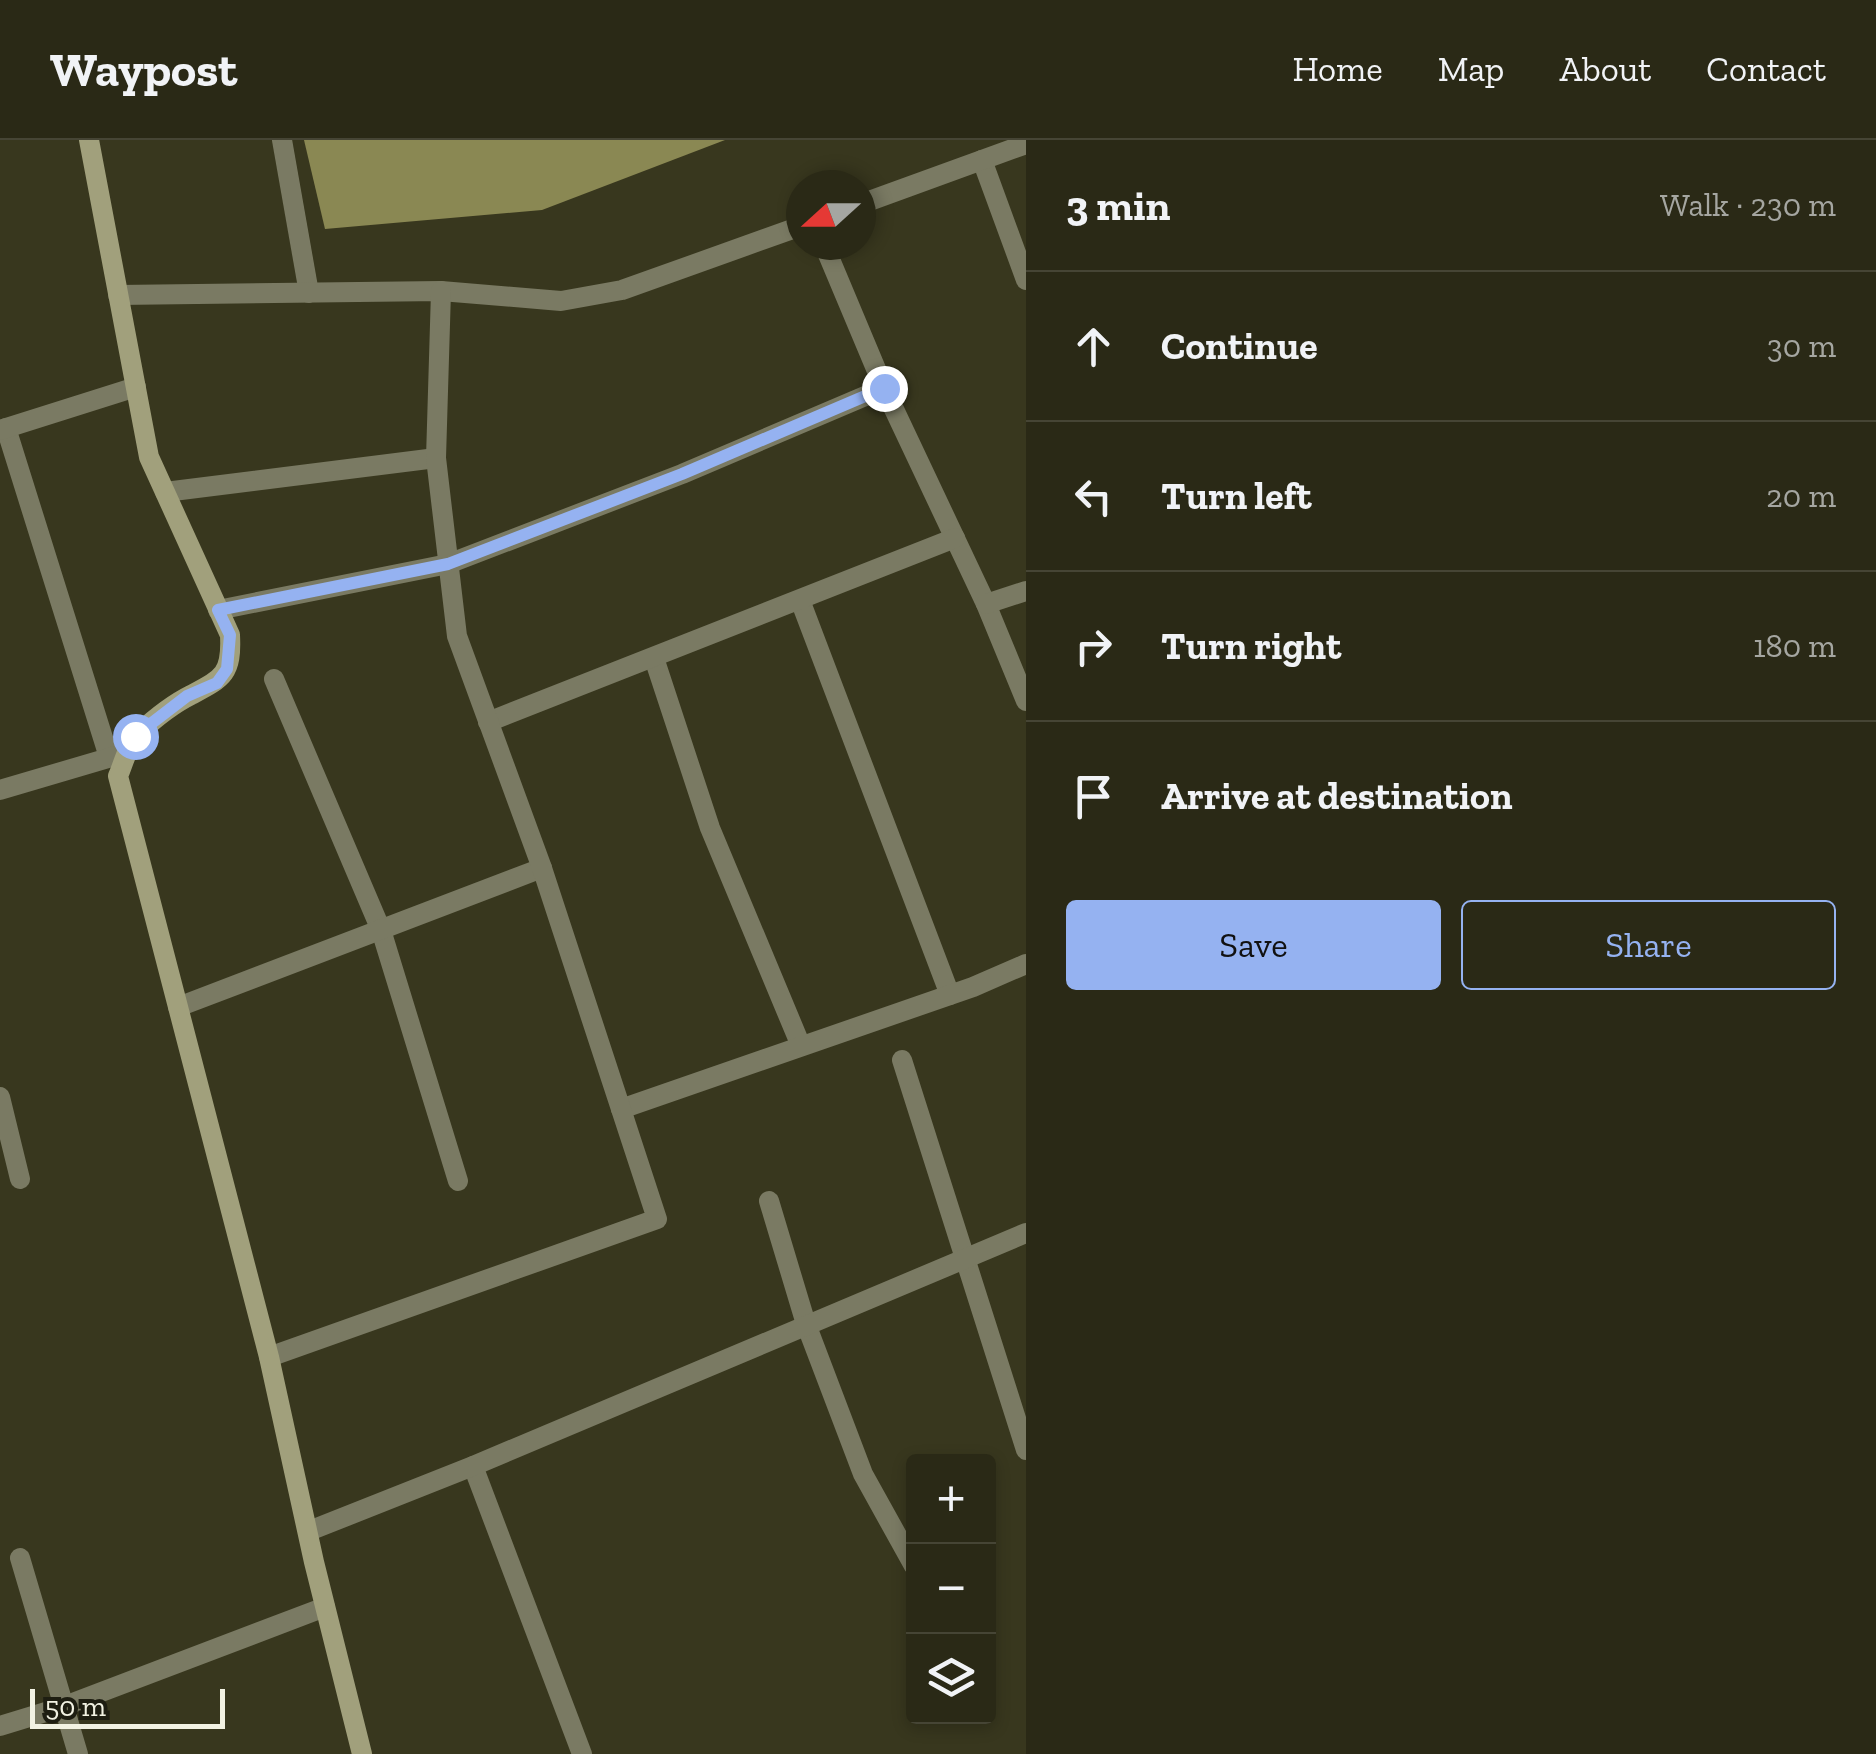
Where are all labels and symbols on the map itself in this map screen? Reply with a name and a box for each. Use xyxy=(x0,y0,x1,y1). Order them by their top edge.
north arrow xyxy=(786,170,876,260)
route end xyxy=(862,366,908,412)
route start xyxy=(113,714,159,760)
scale bar xyxy=(30,1684,225,1728)

